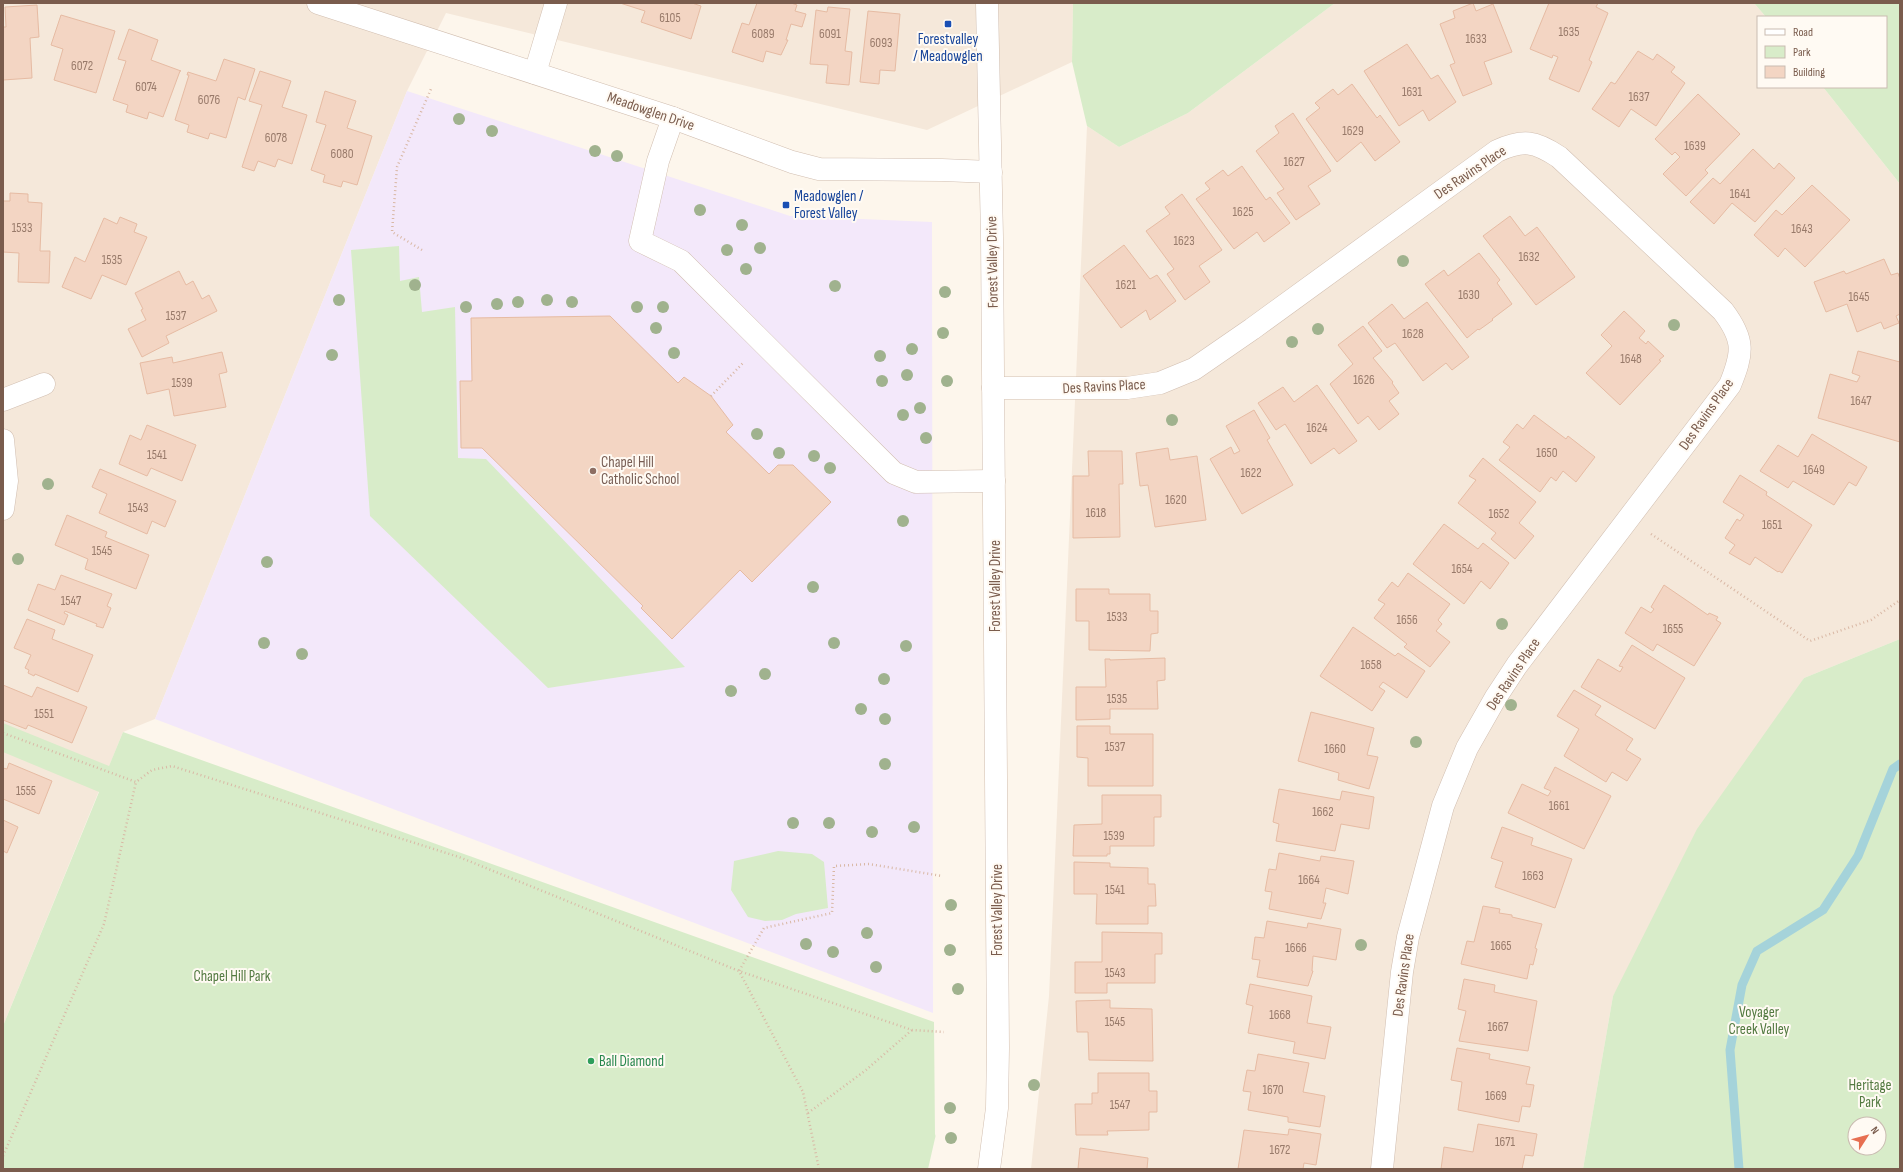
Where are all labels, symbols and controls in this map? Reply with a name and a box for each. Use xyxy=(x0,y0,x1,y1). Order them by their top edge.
house number: 6105 xyxy=(659,10,681,26)
legend xyxy=(1757,16,1887,88)
marker: Forestvalley / Meadowglen xyxy=(943,19,953,29)
house number: 1635 xyxy=(1559,24,1579,40)
text: Road xyxy=(1793,25,1813,40)
house number: 6089 xyxy=(752,26,775,42)
house number: 6091 xyxy=(819,26,841,42)
place label: Forestvalley / Meadowglen xyxy=(913,30,983,66)
house number: 1633 xyxy=(1465,31,1487,47)
house number: 6093 xyxy=(870,35,892,51)
text: Park xyxy=(1793,45,1811,60)
house number: 6072 xyxy=(71,58,93,74)
text: Building xyxy=(1793,65,1825,80)
house number: 6074 xyxy=(135,79,157,95)
house number: 1631 xyxy=(1402,84,1423,100)
street label: Meadowglen Drive xyxy=(605,88,697,135)
house number: 1637 xyxy=(1629,89,1650,105)
house number: 6076 xyxy=(198,92,220,108)
house number: 1629 xyxy=(1342,123,1364,139)
house number: 6078 xyxy=(265,130,287,146)
house number: 1639 xyxy=(1684,138,1706,154)
street label: Des Ravins Place xyxy=(1430,141,1510,204)
house number: 6080 xyxy=(331,146,354,162)
house number: 1627 xyxy=(1284,154,1305,170)
house number: 1641 xyxy=(1730,186,1751,202)
place label: Meadowglen / Forest Valley xyxy=(794,187,864,223)
marker: Meadowglen / Forest Valley xyxy=(781,200,791,210)
house number: 1625 xyxy=(1233,204,1253,220)
street label: Forest Valley Drive xyxy=(982,216,1003,308)
house number: 1533 xyxy=(12,220,32,236)
house number: 1643 xyxy=(1791,221,1813,237)
house number: 1623 xyxy=(1173,233,1195,249)
house number: 1632 xyxy=(1518,249,1540,265)
house number: 1535 xyxy=(102,252,122,268)
house number: 1621 xyxy=(1116,277,1137,293)
house number: 1630 xyxy=(1458,287,1480,303)
house number: 1645 xyxy=(1848,289,1870,305)
house number: 1537 xyxy=(166,308,187,324)
house number: 1628 xyxy=(1402,326,1424,342)
house number: 1648 xyxy=(1620,351,1642,367)
house number: 1626 xyxy=(1353,372,1375,388)
house number: 1539 xyxy=(172,375,193,391)
street label: Des Ravins Place xyxy=(1062,375,1146,398)
street label: Des Ravins Place xyxy=(1675,375,1738,454)
house number: 1647 xyxy=(1850,393,1872,409)
house number: 1624 xyxy=(1306,420,1328,436)
house number: 1650 xyxy=(1536,445,1558,461)
house number: 1541 xyxy=(147,447,167,463)
place label: Chapel Hill Catholic School xyxy=(601,453,679,489)
house number: 1649 xyxy=(1803,462,1825,478)
house number: 1622 xyxy=(1240,465,1262,481)
marker: Chapel Hill Catholic School xyxy=(588,466,598,476)
house number: 1620 xyxy=(1165,492,1187,508)
house number: 1543 xyxy=(128,500,148,516)
house number: 1618 xyxy=(1086,505,1107,521)
house number: 1652 xyxy=(1489,506,1509,522)
house number: 1651 xyxy=(1762,517,1782,533)
street label: Forest Valley Drive xyxy=(986,540,1005,632)
house number: 1545 xyxy=(92,543,112,559)
house number: 1654 xyxy=(1452,561,1473,577)
house number: 1547 xyxy=(61,593,82,609)
house number: 1533 xyxy=(1107,609,1127,625)
house number: 1656 xyxy=(1396,612,1418,628)
house number: 1655 xyxy=(1663,621,1683,637)
street label: Des Ravins Place xyxy=(1482,634,1545,714)
house number: 1658 xyxy=(1360,657,1382,673)
house number: 1535 xyxy=(1107,691,1127,707)
house number: 1551 xyxy=(34,706,54,722)
house number: 1537 xyxy=(1105,739,1126,755)
house number: 1660 xyxy=(1324,741,1346,757)
house number: 1555 xyxy=(16,783,36,799)
house number: 1661 xyxy=(1549,798,1570,814)
house number: 1662 xyxy=(1312,804,1334,820)
house number: 1539 xyxy=(1104,828,1125,844)
street label: Forest Valley Drive xyxy=(988,864,1007,956)
house number: 1663 xyxy=(1522,868,1544,884)
house number: 1664 xyxy=(1298,872,1320,888)
house number: 1541 xyxy=(1105,882,1125,898)
street label: Des Ravins Place xyxy=(1388,933,1419,1018)
house number: 1665 xyxy=(1490,938,1512,954)
house number: 1666 xyxy=(1285,940,1307,956)
house number: 1543 xyxy=(1105,965,1125,981)
park label: Chapel Hill Park xyxy=(193,967,271,986)
park label: Voyager Creek Valley xyxy=(1729,1003,1790,1039)
house number: 1668 xyxy=(1269,1007,1291,1023)
house number: 1545 xyxy=(1105,1014,1125,1030)
house number: 1667 xyxy=(1487,1019,1509,1035)
place label: Ball Diamond xyxy=(599,1052,664,1071)
marker: Ball Diamond xyxy=(586,1056,596,1066)
park label: Heritage Park xyxy=(1849,1076,1891,1112)
house number: 1670 xyxy=(1262,1082,1284,1098)
house number: 1669 xyxy=(1485,1088,1507,1104)
house number: 1547 xyxy=(1110,1097,1131,1113)
north arrow xyxy=(1847,1116,1887,1156)
text: N xyxy=(1868,1124,1882,1137)
house number: 1671 xyxy=(1495,1134,1515,1150)
house number: 1672 xyxy=(1270,1142,1290,1158)

